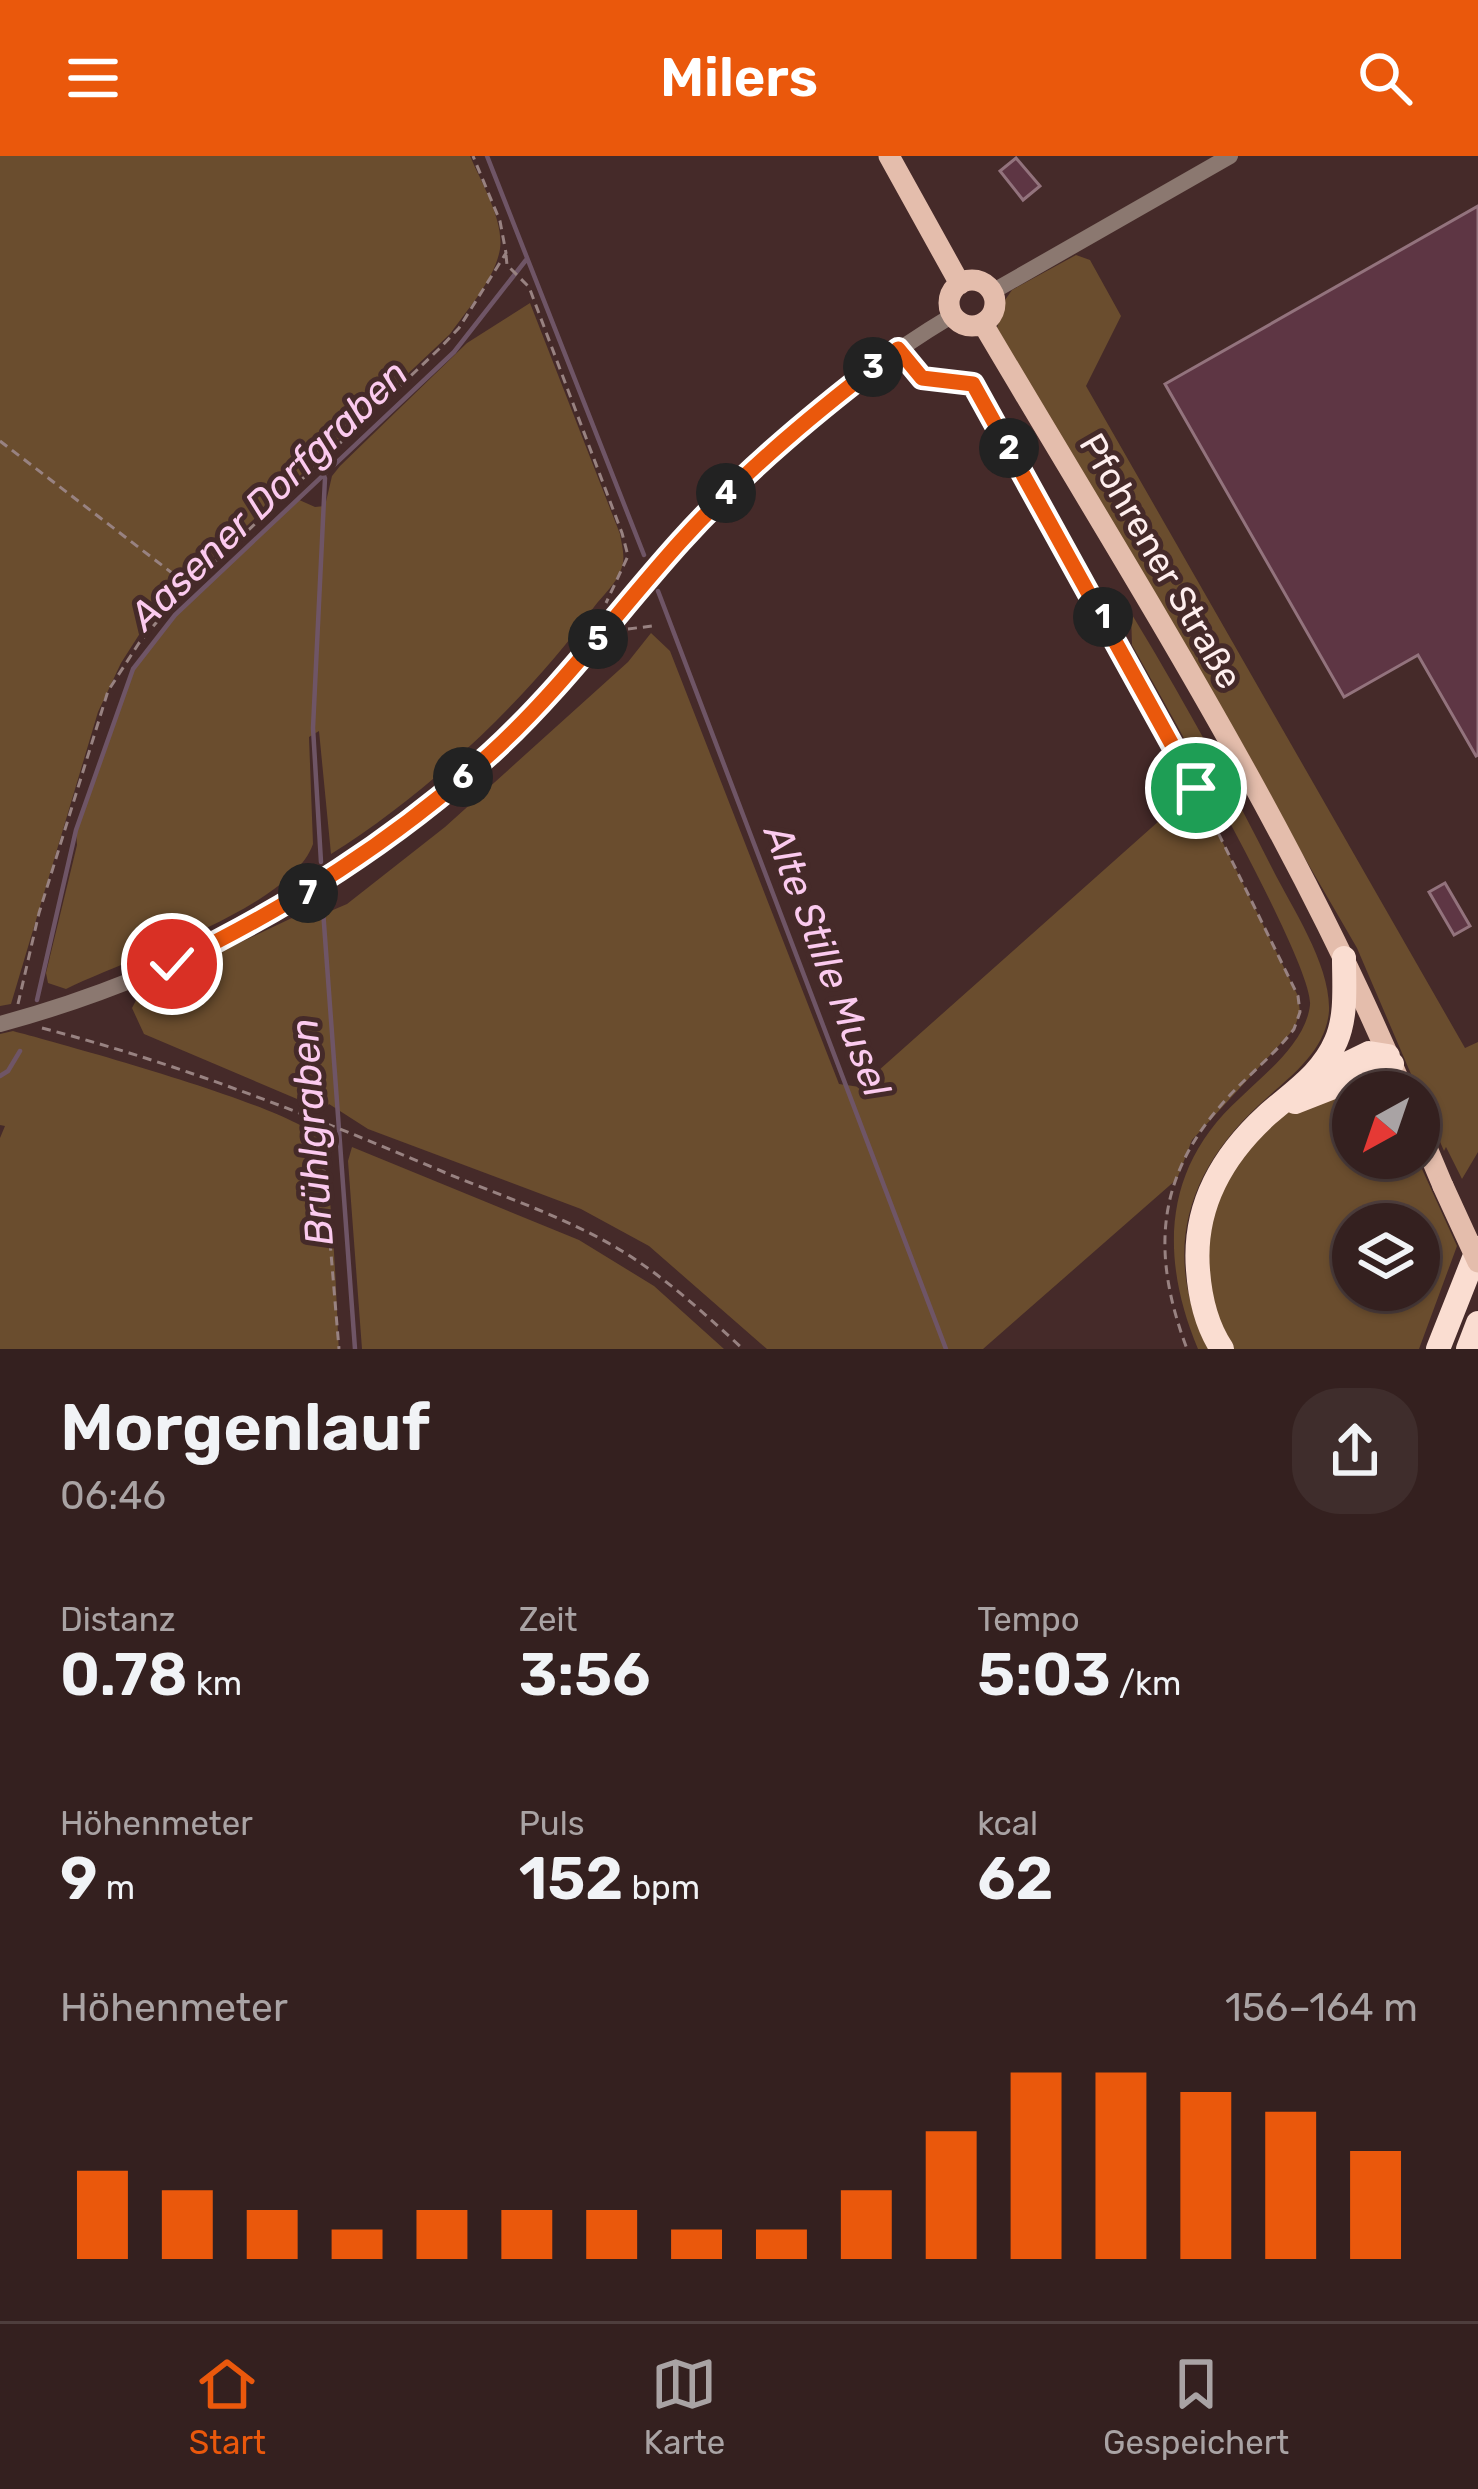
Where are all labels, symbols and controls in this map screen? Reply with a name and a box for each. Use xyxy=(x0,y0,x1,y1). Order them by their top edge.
icon: menu xyxy=(60,45,126,111)
icon: search xyxy=(1352,45,1418,111)
text: Milers xyxy=(660,46,818,110)
pin: 3 xyxy=(843,337,903,397)
text: 3 xyxy=(862,347,884,386)
water label: Aasener Dorfgraben xyxy=(119,351,417,641)
pin: 2 xyxy=(979,418,1039,478)
street label: Pfohrener Straße xyxy=(1071,426,1251,696)
text: 2 xyxy=(998,428,1020,467)
pin: 4 xyxy=(696,463,756,523)
text: 4 xyxy=(715,473,737,512)
pin: 1 xyxy=(1073,587,1133,647)
text: 1 xyxy=(1095,597,1111,636)
pin: 5 xyxy=(568,609,628,669)
text: 5 xyxy=(587,619,609,658)
pin xyxy=(1145,737,1247,839)
pin: 6 xyxy=(433,747,493,807)
icon: arrive xyxy=(1163,755,1229,821)
text: 6 xyxy=(452,757,474,796)
water label: Alte Stille Musel xyxy=(753,817,900,1104)
pin: 7 xyxy=(278,863,338,923)
text: 7 xyxy=(299,873,317,912)
pin xyxy=(121,913,223,1015)
icon: check xyxy=(139,931,205,997)
water label: Brühlgraben xyxy=(281,1017,343,1247)
north arrow xyxy=(1332,1071,1440,1179)
map controls xyxy=(1332,1071,1440,1311)
button: layers xyxy=(1332,1203,1440,1311)
text: Morgenlauf xyxy=(60,1388,430,1467)
button: share xyxy=(1292,1388,1418,1514)
text: 06:46 xyxy=(60,1473,166,1519)
text: Distanz xyxy=(60,1600,175,1639)
text: Zeit xyxy=(519,1600,577,1639)
text: Tempo xyxy=(977,1600,1080,1639)
text: 0.78 xyxy=(60,1639,188,1710)
text: 3:56 xyxy=(519,1639,650,1710)
text: 5:03 xyxy=(977,1639,1111,1710)
text: km xyxy=(188,1664,242,1703)
text: /km xyxy=(1111,1664,1181,1703)
text: Höhenmeter xyxy=(60,1804,253,1843)
text: Puls xyxy=(519,1804,585,1843)
text: kcal xyxy=(977,1804,1038,1843)
text: 9 xyxy=(60,1843,98,1914)
text: 152 xyxy=(519,1843,623,1914)
text: 62 xyxy=(977,1843,1054,1914)
text: m xyxy=(98,1868,135,1907)
text: bpm xyxy=(623,1868,700,1907)
text: Höhenmeter xyxy=(60,1985,288,2031)
text: 156–164 m xyxy=(1225,1985,1418,2031)
tab: Start xyxy=(189,2351,266,2462)
tab: Karte xyxy=(644,2351,725,2462)
tab: Gespeichert xyxy=(1103,2351,1289,2462)

